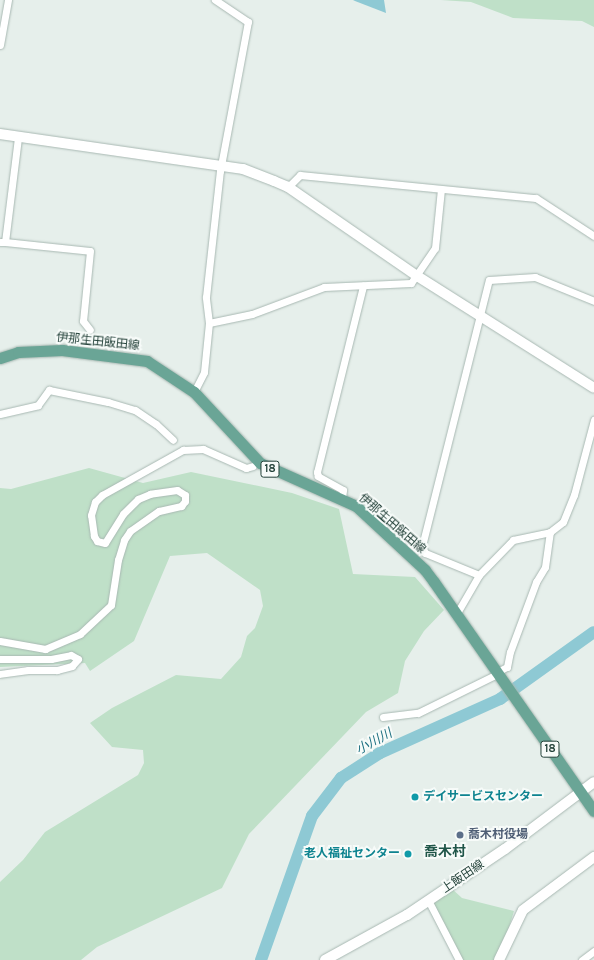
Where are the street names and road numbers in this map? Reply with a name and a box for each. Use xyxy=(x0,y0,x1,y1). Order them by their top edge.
street label: 伊那生田飯田線 xyxy=(55,330,141,354)
road number: 18 xyxy=(260,460,280,478)
street label: 伊那生田飯田線 xyxy=(356,491,428,557)
road number: 18 xyxy=(540,740,560,758)
street label: 上飯田線 xyxy=(439,858,487,896)

